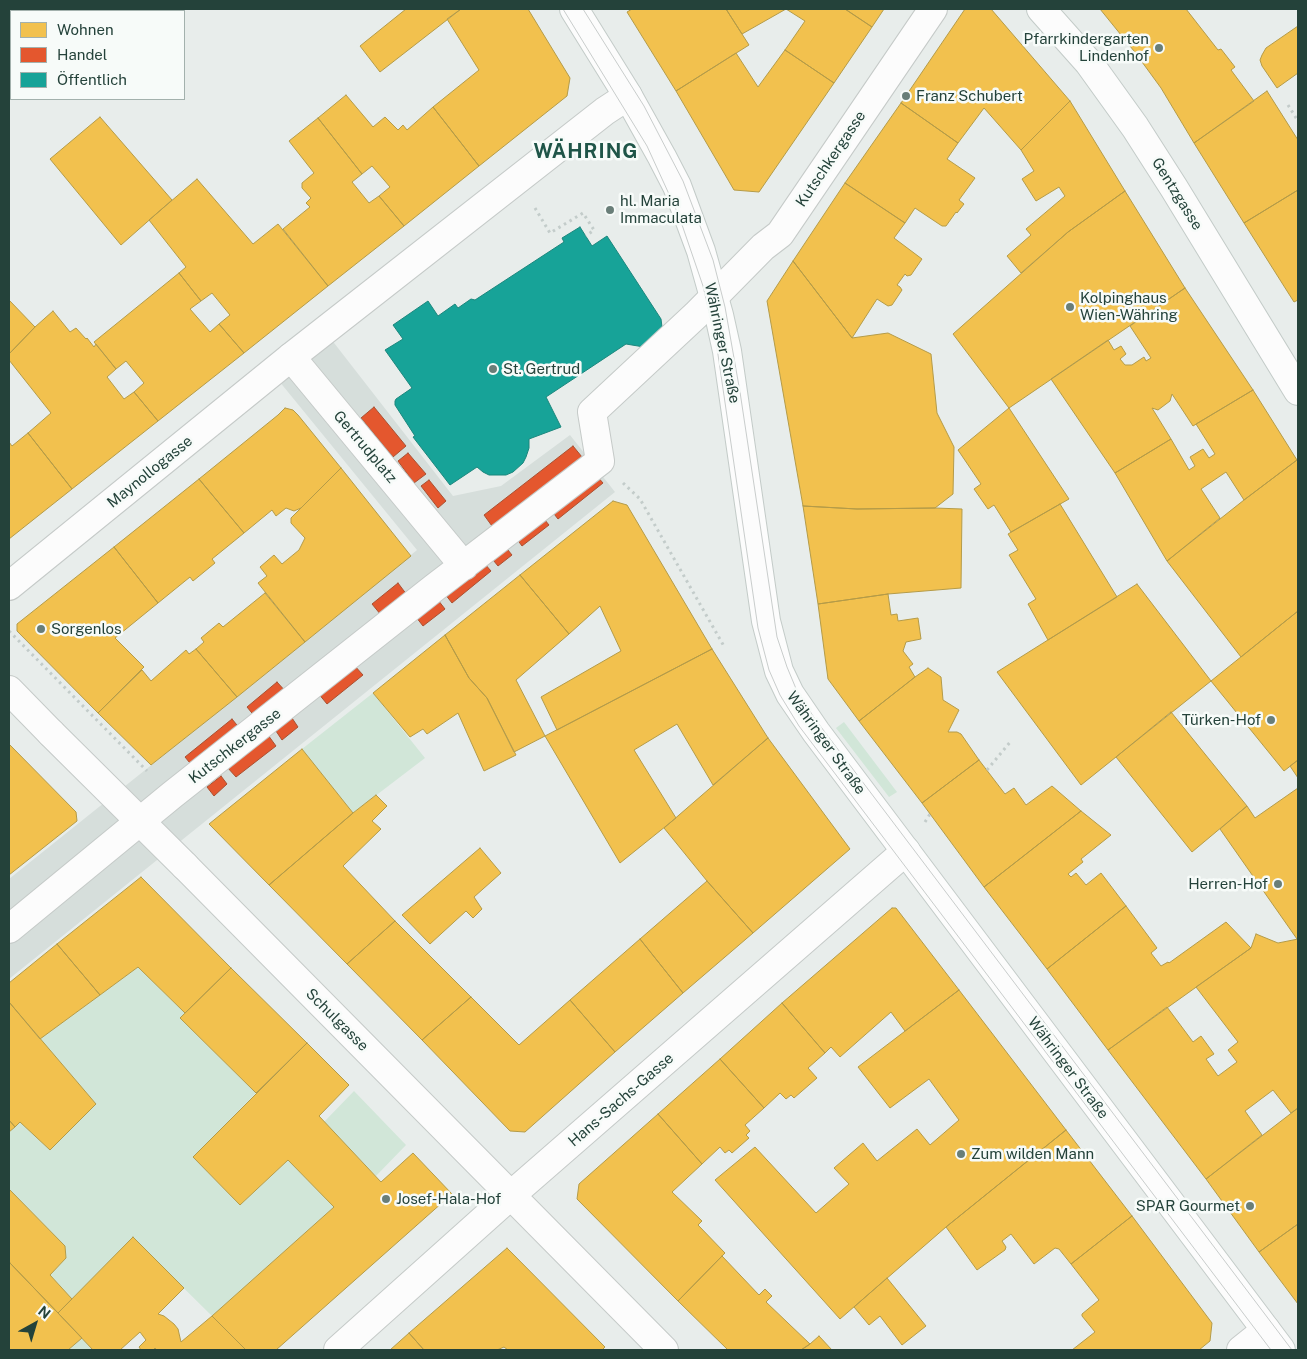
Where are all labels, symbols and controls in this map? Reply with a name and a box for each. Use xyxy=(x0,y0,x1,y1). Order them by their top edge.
legend xyxy=(10,10,185,100)
text: Wohnen xyxy=(57,21,114,38)
place label: Pfarrkindergarten Lindenhof xyxy=(1024,30,1149,65)
marker: Pfarrkindergarten Lindenhof xyxy=(1153,42,1165,54)
text: Handel xyxy=(57,46,107,63)
text: Öffentlich xyxy=(57,71,127,88)
place label: Franz Schubert xyxy=(916,87,1023,105)
marker: Franz Schubert xyxy=(900,90,912,102)
street label: Kutschkergasse xyxy=(792,108,870,210)
district label: WÄHRING xyxy=(533,140,639,164)
street label: Gentzgasse xyxy=(1148,155,1206,233)
place label: hl. Maria Immaculata xyxy=(620,192,702,227)
marker: hl. Maria Immaculata xyxy=(604,204,616,216)
street label: Währinger Straße xyxy=(700,281,744,405)
place label: Kolpinghaus Wien-Währing xyxy=(1080,289,1178,324)
marker: Kolpinghaus Wien-Währing xyxy=(1064,301,1076,313)
place label: St. Gertrud xyxy=(503,360,580,378)
marker: St. Gertrud xyxy=(487,363,499,375)
street label: Gertrudplatz xyxy=(330,407,400,487)
street label: Maynollogasse xyxy=(104,432,196,512)
place label: Sorgenlos xyxy=(51,620,122,638)
marker: Sorgenlos xyxy=(35,623,47,635)
street label: Währinger Straße xyxy=(783,688,869,798)
street label: Kutschkergasse xyxy=(185,705,285,787)
place label: Türken-Hof xyxy=(1182,711,1261,729)
marker: Türken-Hof xyxy=(1265,714,1277,726)
place label: Herren-Hof xyxy=(1188,875,1268,893)
marker: Herren-Hof xyxy=(1272,878,1284,890)
street label: Schulgasse xyxy=(302,985,372,1055)
street label: Währinger Straße xyxy=(1024,1014,1112,1122)
street label: Hans-Sachs-Gasse xyxy=(565,1049,677,1151)
place label: Zum wilden Mann xyxy=(971,1145,1094,1163)
marker: Zum wilden Mann xyxy=(955,1148,967,1160)
place label: Josef-Hala-Hof xyxy=(396,1190,501,1208)
marker: Josef-Hala-Hof xyxy=(380,1193,392,1205)
place label: SPAR Gourmet xyxy=(1136,1197,1240,1215)
marker: SPAR Gourmet xyxy=(1244,1200,1256,1212)
north arrow xyxy=(10,1299,60,1349)
text: N xyxy=(35,1303,54,1322)

